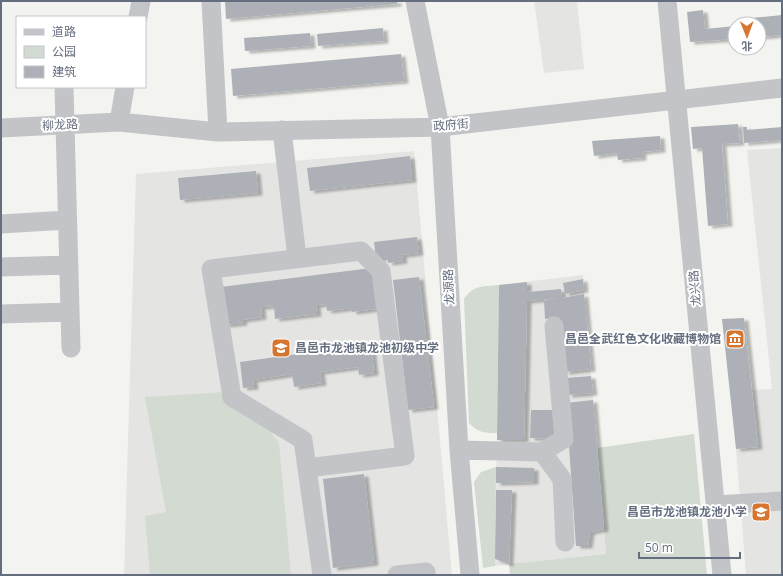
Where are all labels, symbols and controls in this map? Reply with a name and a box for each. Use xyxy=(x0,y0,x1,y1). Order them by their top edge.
legend xyxy=(16,16,146,88)
north arrow xyxy=(727,16,767,56)
text: 道路 xyxy=(52,23,76,40)
text: 北 xyxy=(742,39,753,54)
text: 公园 xyxy=(52,43,76,60)
text: 建筑 xyxy=(52,63,76,80)
street label: 政府街 xyxy=(432,114,470,135)
street label: 柳龙路 xyxy=(42,115,78,134)
street label: 龙源路 xyxy=(439,269,458,305)
street label: 龙兴路 xyxy=(684,269,705,307)
museum icon: 昌邑全武红色文化收藏博物馆 xyxy=(724,328,746,350)
place label: 昌邑全武红色文化收藏博物馆 xyxy=(565,330,721,347)
school or university icon: 昌邑市龙池镇龙池初级中学 xyxy=(270,337,292,359)
place label: 昌邑市龙池镇龙池初级中学 xyxy=(295,339,439,356)
school or university icon: 昌邑市龙池镇龙池小学 xyxy=(750,501,772,523)
place label: 昌邑市龙池镇龙池小学 xyxy=(627,503,747,520)
scale bar xyxy=(639,534,740,560)
text: 50 m xyxy=(645,539,673,556)

